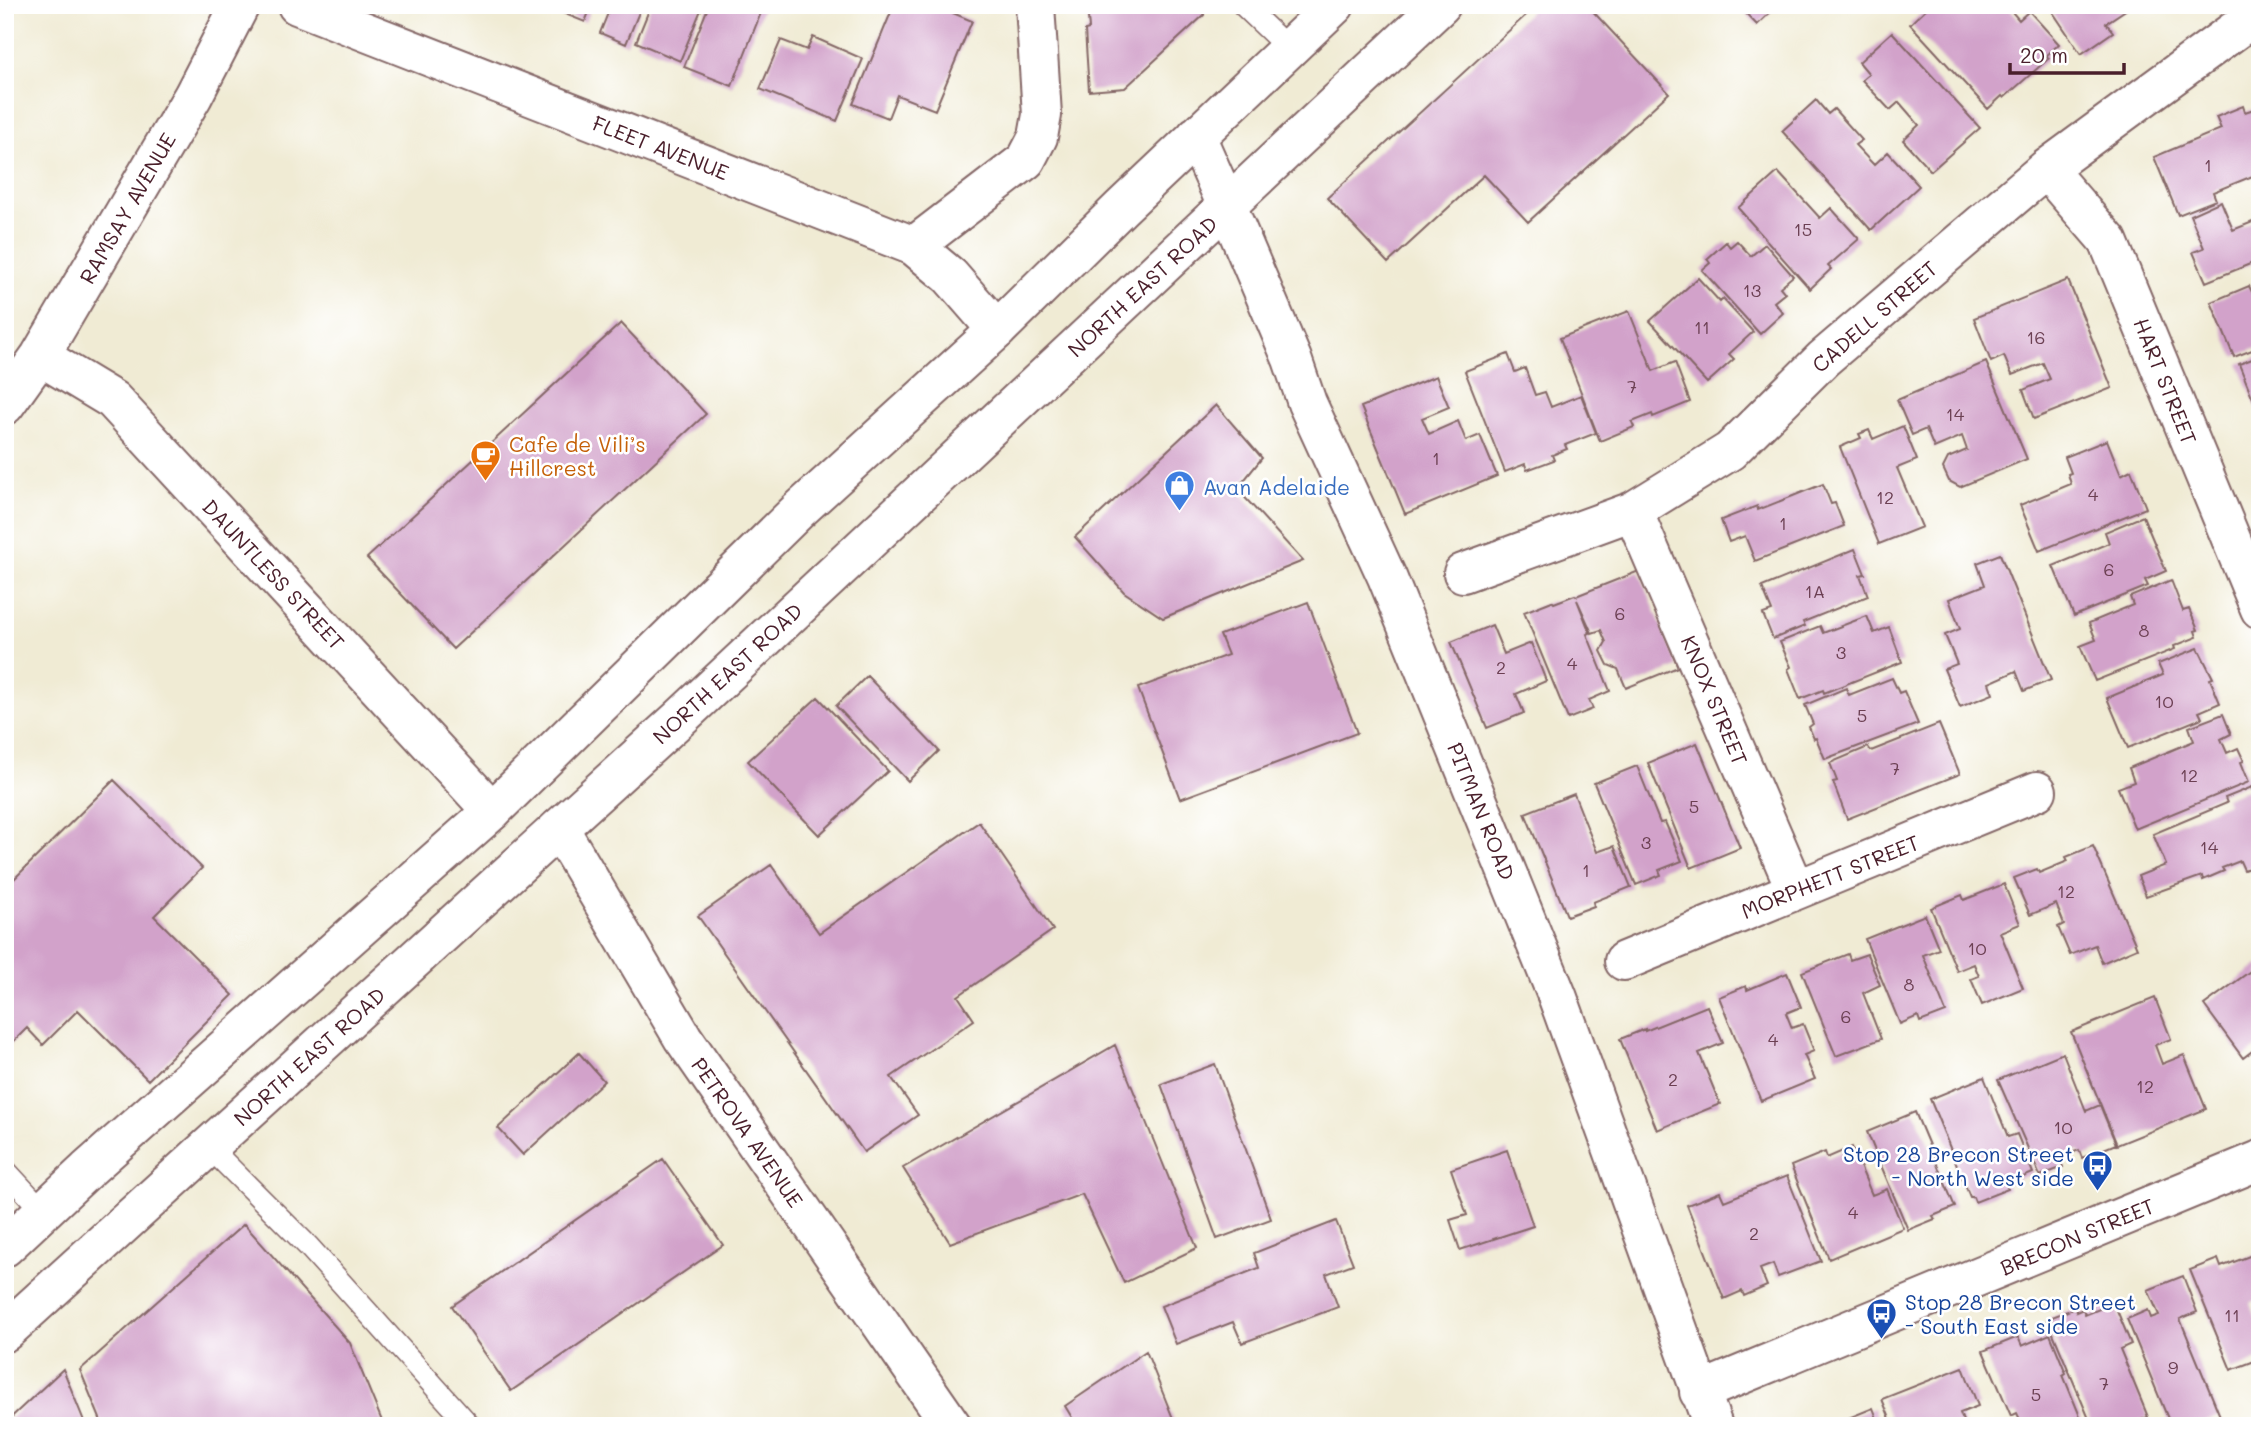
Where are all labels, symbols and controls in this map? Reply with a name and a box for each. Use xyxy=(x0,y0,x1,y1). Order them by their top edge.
scale bar xyxy=(2010,32,2123,76)
text: 20 m xyxy=(2020,41,2068,68)
street label: FLEET AVENUE xyxy=(589,109,733,185)
street label: RAMSAY AVENUE xyxy=(73,128,181,288)
house number: 1 xyxy=(2204,153,2212,177)
street label: NORTH EAST ROAD xyxy=(1062,210,1222,362)
house number: 15 xyxy=(1794,217,1812,241)
street label: CADELL STREET xyxy=(1806,254,1942,378)
house number: 13 xyxy=(1743,278,1761,302)
street label: HART STREET xyxy=(2128,314,2204,448)
house number: 11 xyxy=(1694,315,1710,339)
house number: 16 xyxy=(2027,325,2045,349)
house number: 7 xyxy=(1627,374,1637,398)
house number: 14 xyxy=(1946,402,1965,426)
place label: Cafe de Vili’s Hillcrest xyxy=(509,430,646,481)
cafe icon: Cafe de Vili’s Hillcrest xyxy=(469,438,503,482)
house number: 1 xyxy=(1432,446,1440,470)
shop icon: Avan Adelaide xyxy=(1163,469,1197,513)
place label: Avan Adelaide xyxy=(1203,473,1350,500)
house number: 4 xyxy=(2088,482,2099,506)
house number: 12 xyxy=(1876,485,1894,509)
street label: DAUNTLESS STREET xyxy=(197,493,351,655)
house number: 1 xyxy=(1779,511,1787,535)
house number: 6 xyxy=(2104,557,2114,581)
house number: 1A xyxy=(1805,579,1825,603)
street label: NORTH EAST ROAD xyxy=(647,597,807,749)
house number: 6 xyxy=(1615,601,1625,625)
house number: 8 xyxy=(2139,618,2150,642)
street label: KNOX STREET xyxy=(1676,631,1754,769)
house number: 3 xyxy=(1836,640,1846,664)
house number: 4 xyxy=(1567,651,1578,675)
house number: 2 xyxy=(1496,655,1506,679)
house number: 10 xyxy=(2154,689,2174,713)
house number: 5 xyxy=(1857,703,1867,727)
street label: PITMAN ROAD xyxy=(1442,738,1522,884)
house number: 7 xyxy=(1890,756,1900,780)
house number: 12 xyxy=(2180,763,2198,787)
house number: 5 xyxy=(1689,794,1699,818)
street label: MORPHETT STREET xyxy=(1737,828,1923,924)
house number: 3 xyxy=(1641,830,1651,854)
house number: 14 xyxy=(2200,835,2219,859)
house number: 1 xyxy=(1582,858,1590,882)
house number: 12 xyxy=(2057,879,2075,903)
house number: 10 xyxy=(1967,936,1987,960)
house number: 8 xyxy=(1904,972,1915,996)
street label: NORTH EAST ROAD xyxy=(228,981,390,1131)
house number: 6 xyxy=(1841,1004,1851,1028)
house number: 4 xyxy=(1768,1027,1779,1051)
street label: PETROVA AVENUE xyxy=(686,1052,810,1212)
house number: 2 xyxy=(1668,1067,1678,1091)
house number: 12 xyxy=(2136,1074,2154,1098)
house number: 10 xyxy=(2053,1115,2073,1139)
place label: Stop 28 Brecon Street - North West side xyxy=(1843,1140,2074,1191)
bus stop icon: Stop 28 Brecon Street - North West side xyxy=(2080,1148,2114,1192)
street label: BRECON STREET xyxy=(1996,1191,2158,1281)
house number: 4 xyxy=(1848,1200,1859,1224)
house number: 2 xyxy=(1749,1221,1759,1245)
place label: Stop 28 Brecon Street - South East side xyxy=(1905,1288,2136,1339)
bus stop icon: Stop 28 Brecon Street - South East side xyxy=(1865,1296,1899,1340)
house number: 11 xyxy=(2224,1303,2240,1327)
house number: 9 xyxy=(2168,1355,2179,1379)
house number: 7 xyxy=(2099,1371,2109,1395)
house number: 5 xyxy=(2031,1382,2041,1406)

